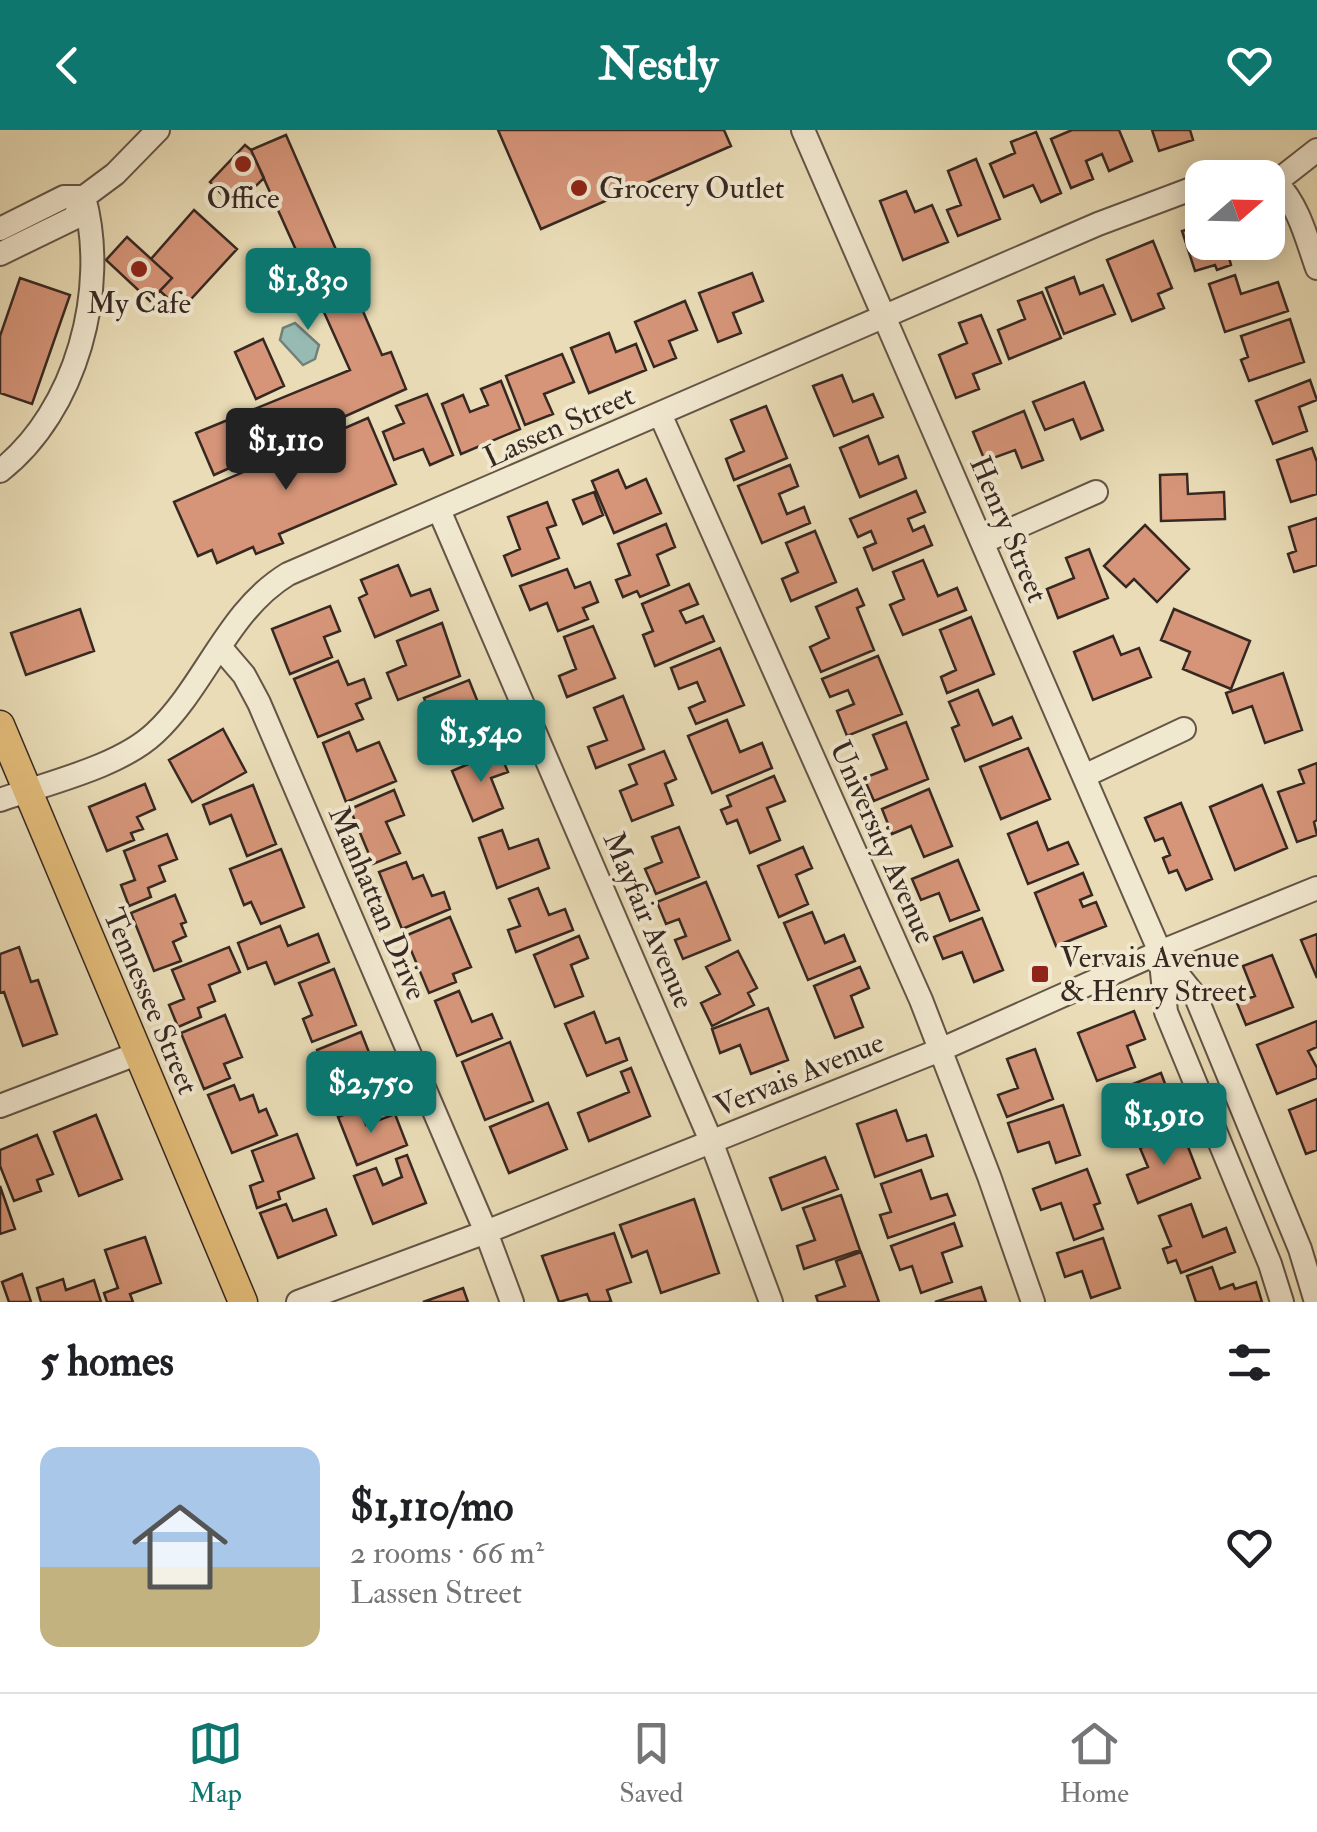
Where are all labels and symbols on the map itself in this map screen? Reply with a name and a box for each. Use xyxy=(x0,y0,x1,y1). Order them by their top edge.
marker: Office xyxy=(232,153,254,175)
north arrow xyxy=(1185,160,1285,260)
place label: Grocery Outlet xyxy=(599,170,785,207)
marker: Grocery Outlet xyxy=(568,177,590,199)
place label: Office xyxy=(206,180,280,217)
pin: $1,830 xyxy=(227,248,389,333)
marker: My Cafe xyxy=(128,258,150,280)
place label: My Cafe xyxy=(87,285,191,322)
street label: Lassen Street xyxy=(478,377,641,476)
pin: $1,110 xyxy=(205,408,367,493)
street label: Henry Street xyxy=(961,451,1056,608)
pin: $1,540 xyxy=(400,700,562,785)
street label: University Avenue xyxy=(821,735,944,949)
street label: Manhattan Drive xyxy=(320,801,435,1006)
street label: Mayfair Avenue xyxy=(595,826,702,1014)
street label: Tennessee Street xyxy=(95,902,207,1100)
place label: Vervais Avenue & Henry Street xyxy=(1060,939,1247,1010)
marker: Vervais Avenue & Henry Street xyxy=(1029,963,1051,985)
street label: Vervais Avenue xyxy=(709,1024,889,1125)
pin: $2,750 xyxy=(290,1051,452,1136)
pin: $1,910 xyxy=(1083,1083,1245,1168)

